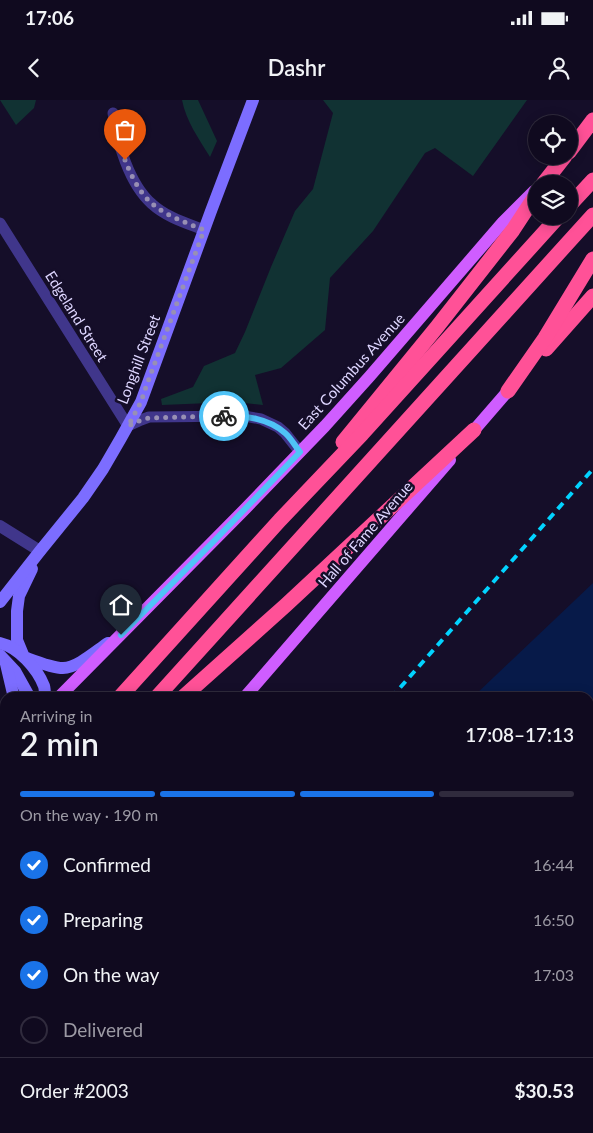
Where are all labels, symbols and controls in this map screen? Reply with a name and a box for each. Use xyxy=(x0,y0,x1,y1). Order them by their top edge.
text: 17:06 xyxy=(25,6,74,29)
icon: back xyxy=(20,54,48,82)
text: Dashr xyxy=(268,54,325,81)
icon: person xyxy=(545,54,573,82)
pin xyxy=(104,109,146,160)
map controls xyxy=(528,115,578,225)
button: locate xyxy=(528,115,578,165)
icon: bag xyxy=(111,116,139,144)
button: layers xyxy=(528,175,578,225)
street label: Edgeland Street xyxy=(42,267,112,365)
street label: East Columbus Avenue xyxy=(294,309,408,433)
street label: Longhill Street xyxy=(113,311,164,406)
courier xyxy=(199,391,249,441)
icon: bike xyxy=(210,402,238,430)
street label: Hall of Fame Avenue xyxy=(314,477,416,591)
pin xyxy=(100,584,142,635)
icon: home xyxy=(107,591,135,619)
text: Arriving in xyxy=(20,706,93,725)
text: 17:08–17:13 xyxy=(465,723,574,746)
text: 2 min xyxy=(20,724,99,763)
text: On the way · 190 m xyxy=(20,805,158,824)
icon: check xyxy=(20,851,48,879)
text: Confirmed xyxy=(63,853,151,876)
text: 16:44 xyxy=(533,855,574,874)
icon: check xyxy=(20,906,48,934)
text: Preparing xyxy=(63,908,143,931)
text: 16:50 xyxy=(533,910,574,929)
icon: check xyxy=(20,961,48,989)
text: On the way xyxy=(63,963,159,986)
text: 17:03 xyxy=(533,965,574,984)
text: Delivered xyxy=(63,1018,143,1041)
text: Order #2003 xyxy=(20,1079,129,1102)
text: $30.53 xyxy=(514,1079,574,1102)

